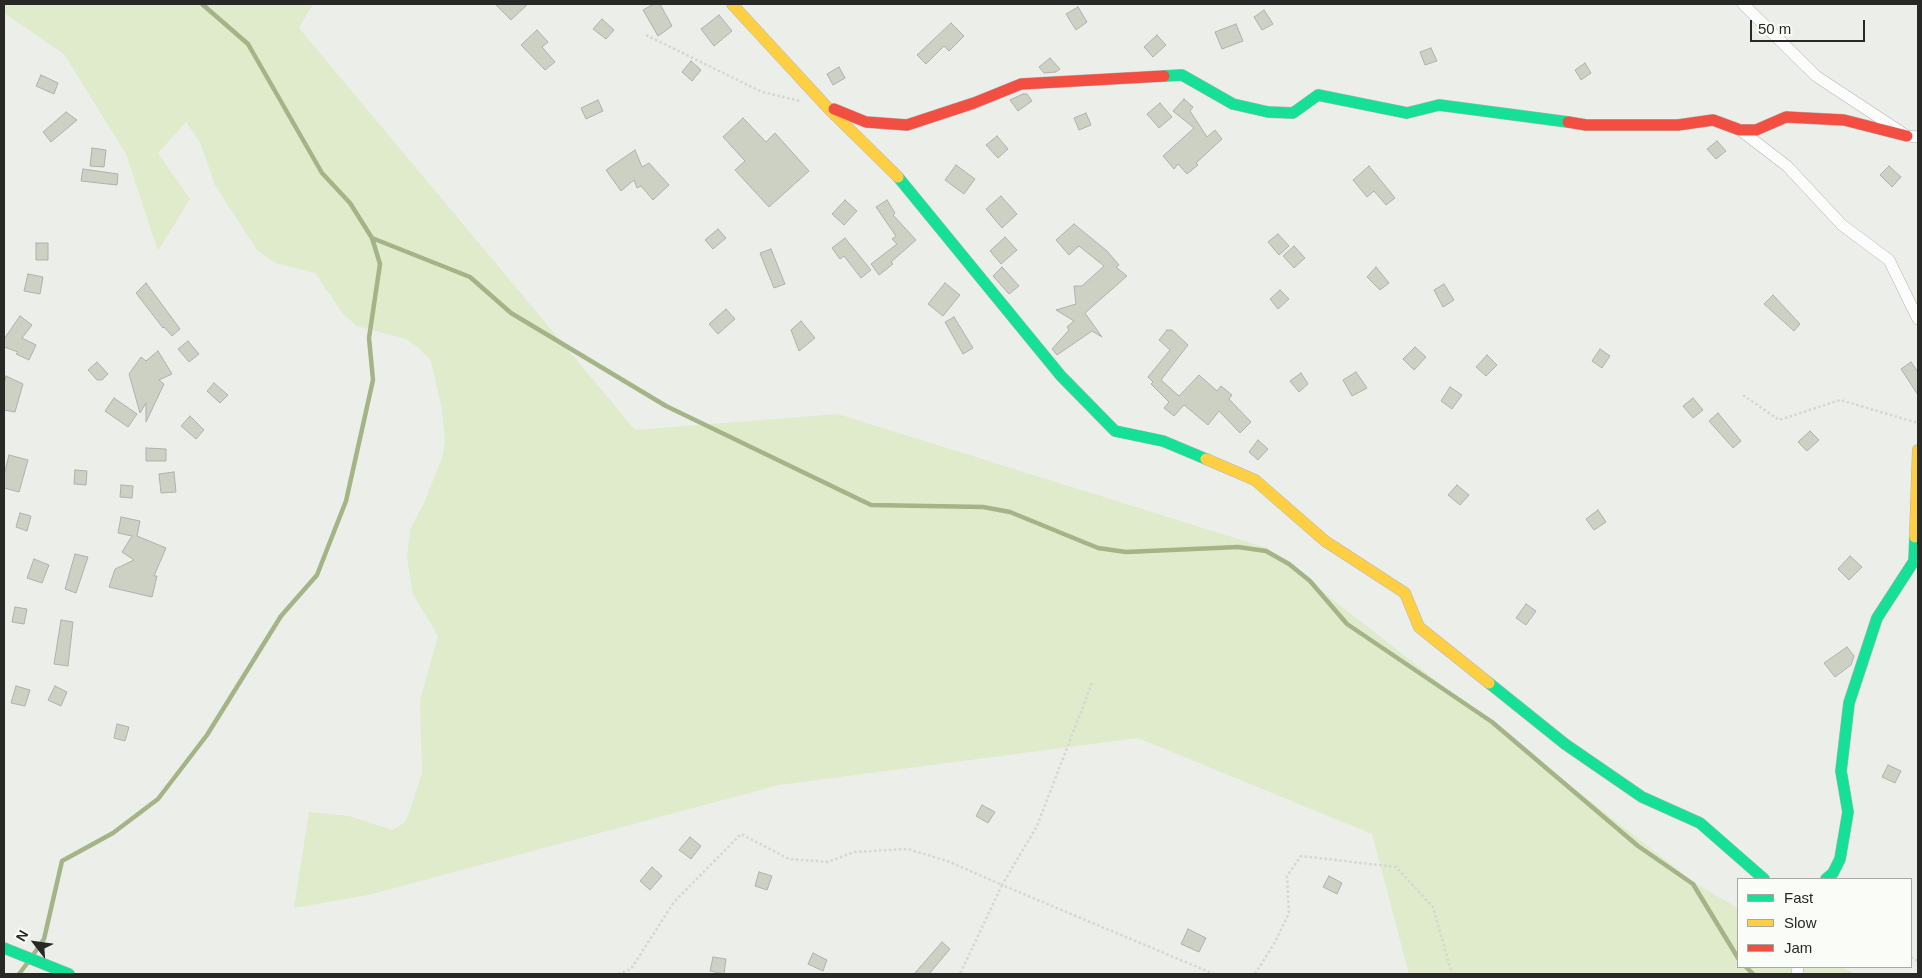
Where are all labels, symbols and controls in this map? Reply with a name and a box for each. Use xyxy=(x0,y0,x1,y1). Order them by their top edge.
scale bar xyxy=(1752,10,1867,42)
text: 50 m xyxy=(1758,20,1791,37)
legend xyxy=(1737,878,1912,968)
text: Fast xyxy=(1784,889,1813,906)
text: Slow xyxy=(1784,914,1817,931)
north arrow xyxy=(10,918,60,968)
text: N xyxy=(13,927,31,944)
text: Jam xyxy=(1784,939,1812,956)

